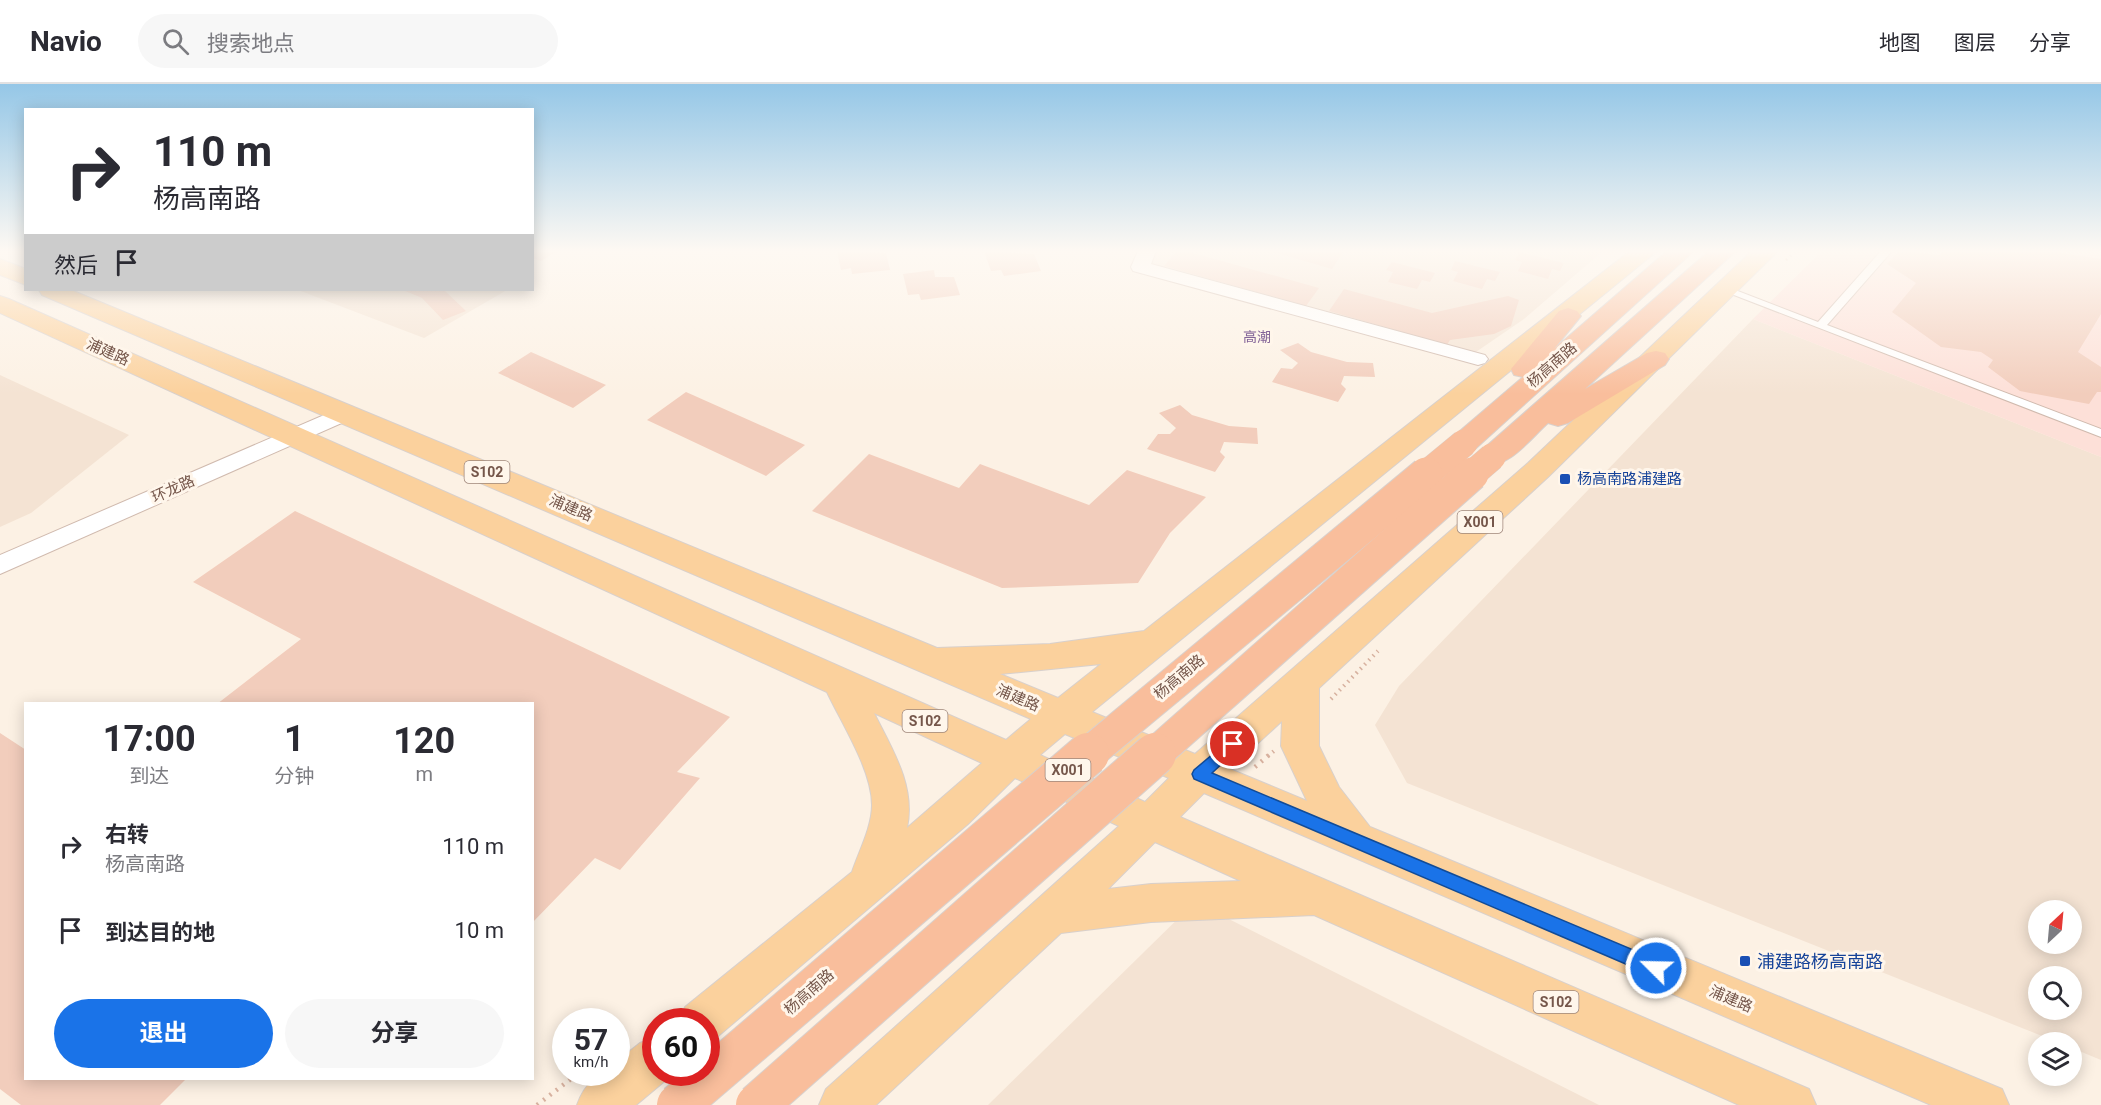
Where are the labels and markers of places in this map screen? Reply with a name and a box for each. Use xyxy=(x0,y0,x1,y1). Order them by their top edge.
place label: 杨高南路浦建路 xyxy=(1577,470,1682,488)
marker: 杨高南路浦建路 xyxy=(1558,472,1572,486)
pin xyxy=(1207,718,1258,769)
place label: 浦建路杨高南路 xyxy=(1757,951,1883,972)
marker: 浦建路杨高南路 xyxy=(1738,954,1752,968)

